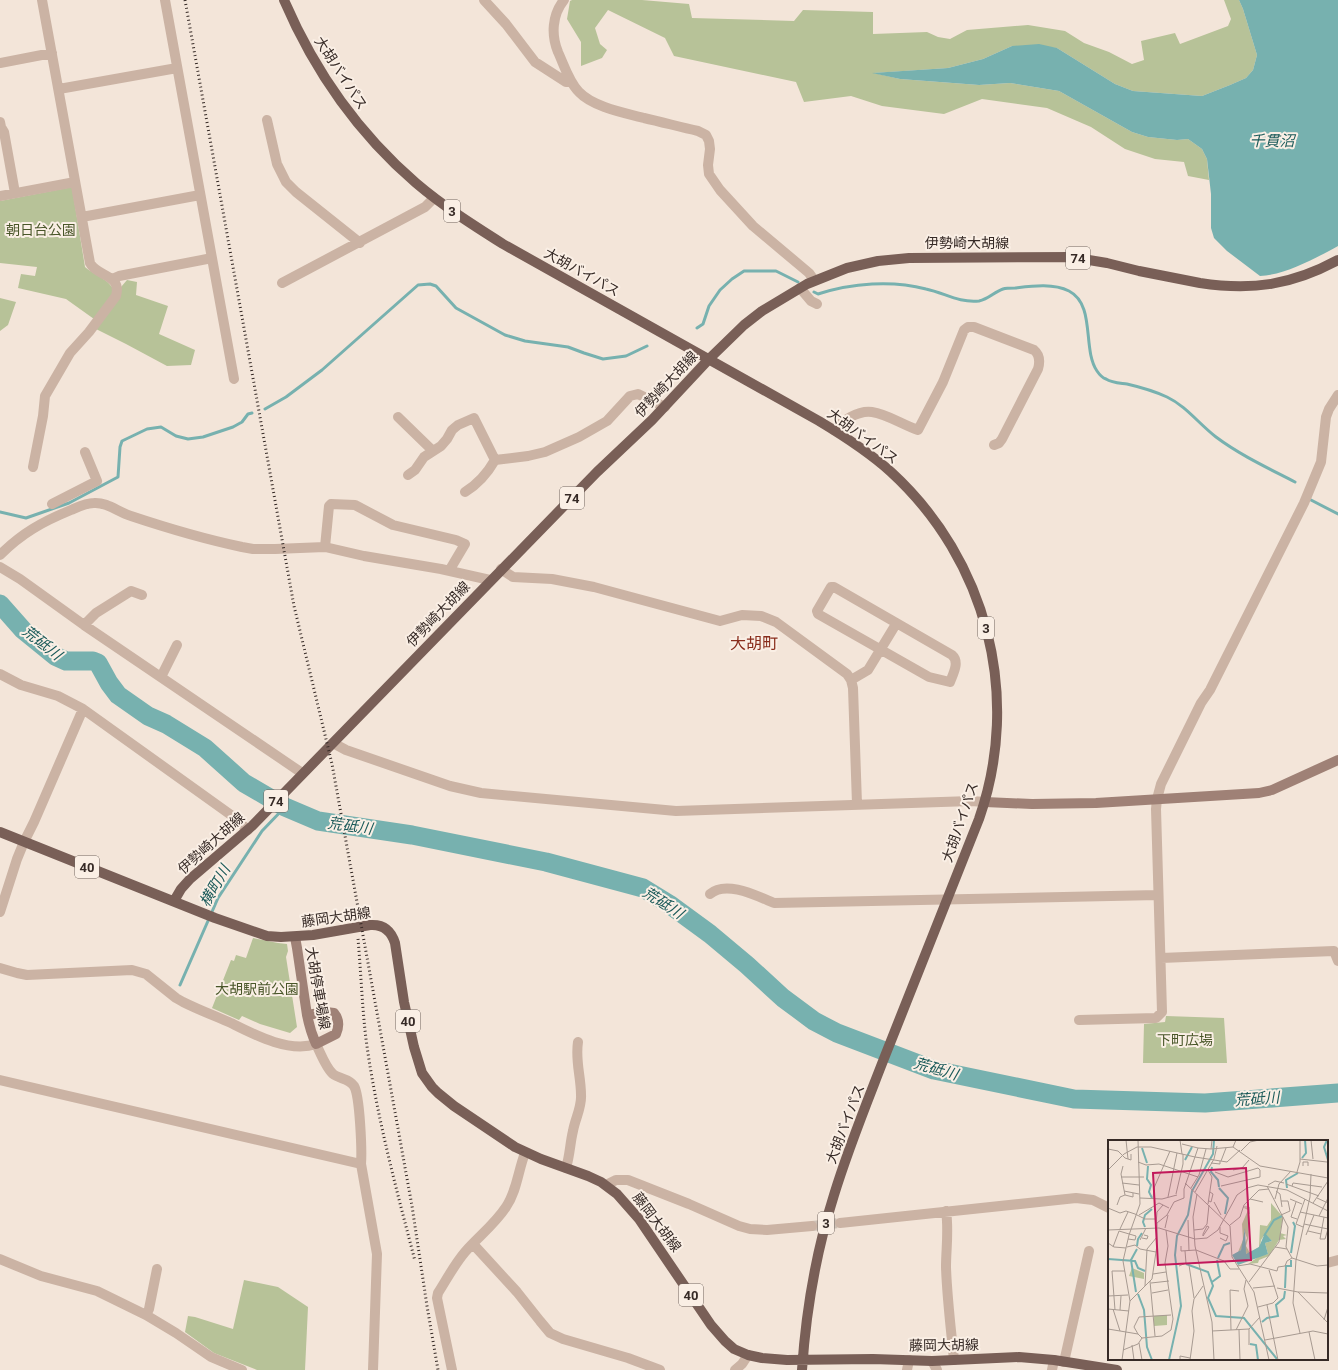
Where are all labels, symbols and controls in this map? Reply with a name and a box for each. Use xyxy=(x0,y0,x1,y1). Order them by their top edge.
street label: 大胡バイパス xyxy=(311,34,371,112)
water label: 千貫沼 xyxy=(1249,132,1296,150)
road number: 3 xyxy=(444,200,460,222)
park label: 朝日台公園 xyxy=(6,222,76,238)
street label: 伊勢崎大胡線 xyxy=(925,235,1009,251)
street label: 大胡バイパス xyxy=(542,245,622,299)
road number: 74 xyxy=(1066,247,1090,269)
street label: 伊勢崎大胡線 xyxy=(632,348,700,420)
street label: 大胡バイパス xyxy=(824,405,902,467)
road number: 74 xyxy=(560,487,584,509)
street label: 伊勢崎大胡線 xyxy=(403,578,473,650)
road number: 3 xyxy=(978,617,994,639)
water label: 荒砥川 xyxy=(19,622,67,665)
district label: 大胡町 xyxy=(730,634,778,653)
street label: 大胡バイパス xyxy=(939,780,981,864)
road number: 74 xyxy=(264,790,288,812)
street label: 伊勢崎大胡線 xyxy=(174,809,248,877)
water label: 荒砥川 xyxy=(326,814,376,838)
road number: 40 xyxy=(75,856,99,878)
water label: 横町川 xyxy=(196,860,235,910)
water label: 荒砥川 xyxy=(639,883,688,924)
street label: 藤岡大胡線 xyxy=(300,904,372,930)
street label: 大胡停車場線 xyxy=(303,945,333,1031)
park label: 大胡駅前公園 xyxy=(215,981,299,997)
road number: 40 xyxy=(396,1010,420,1032)
park label: 下町広場 xyxy=(1157,1032,1213,1048)
water label: 荒砥川 xyxy=(912,1054,962,1084)
street label: 大胡バイパス xyxy=(823,1082,867,1166)
water label: 荒砥川 xyxy=(1234,1088,1282,1110)
inset map xyxy=(1108,1140,1328,1360)
street label: 藤岡大胡線 xyxy=(630,1189,684,1255)
road number: 3 xyxy=(818,1212,834,1234)
road number: 40 xyxy=(679,1284,703,1306)
street label: 藤岡大胡線 xyxy=(909,1336,979,1354)

